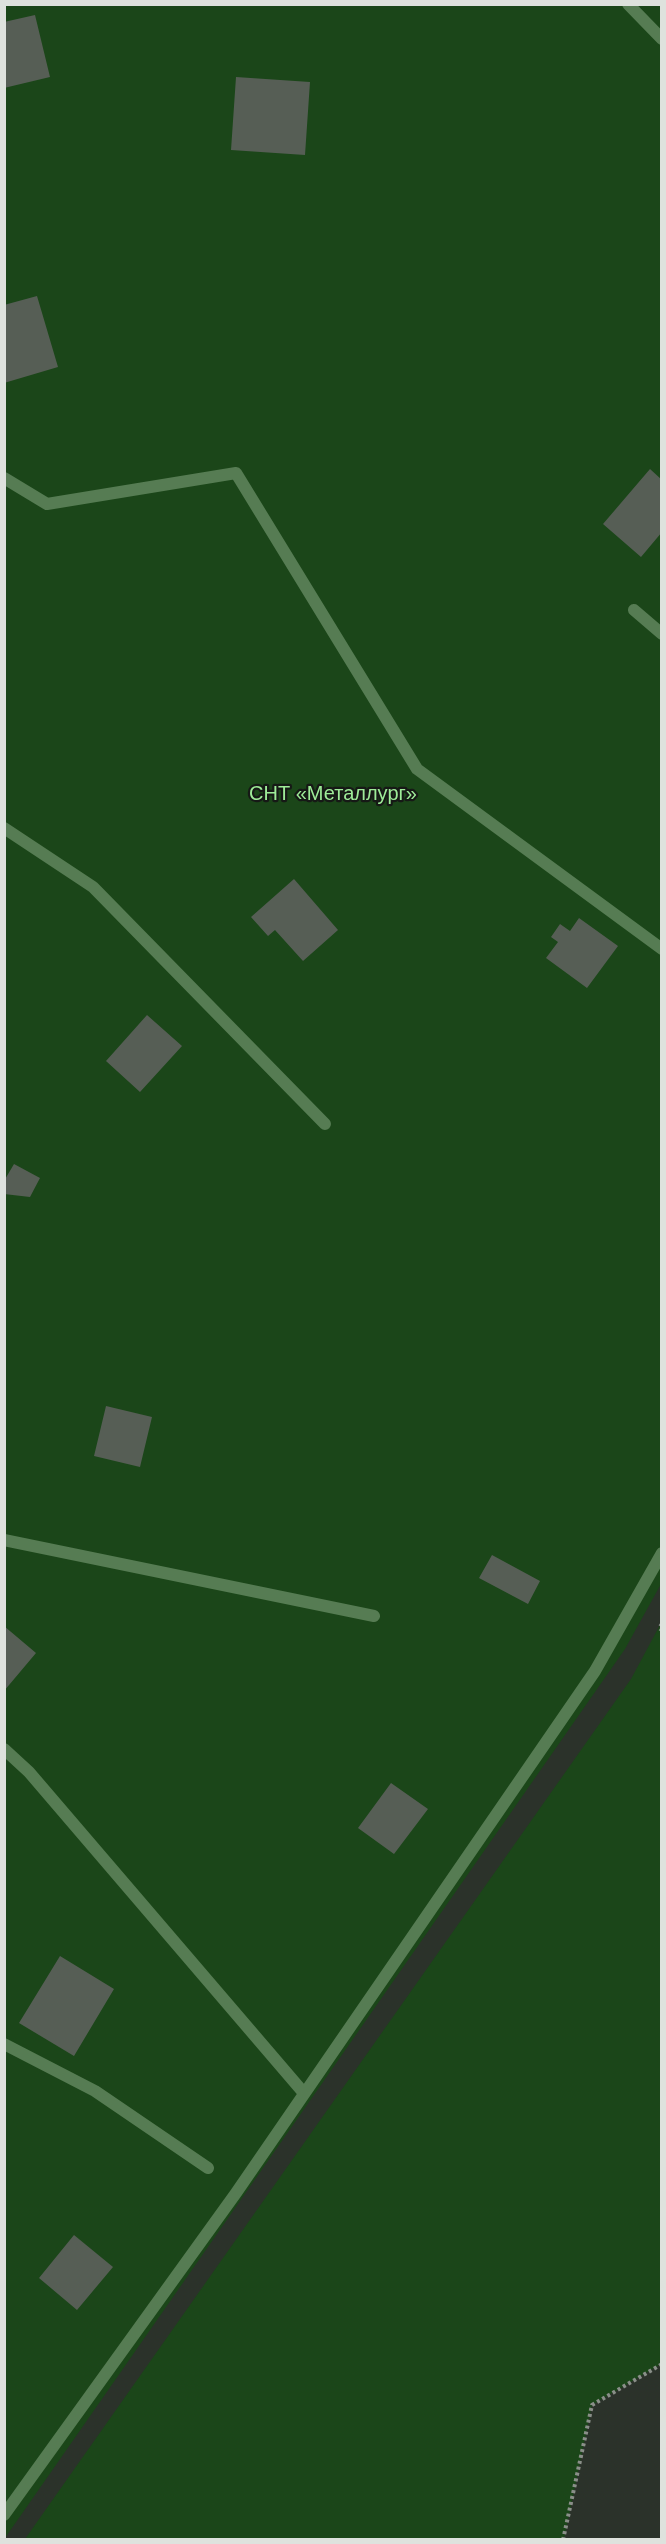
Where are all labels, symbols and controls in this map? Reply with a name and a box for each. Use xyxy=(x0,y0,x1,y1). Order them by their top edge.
park label: СНТ «Металлург» xyxy=(249,782,417,806)

